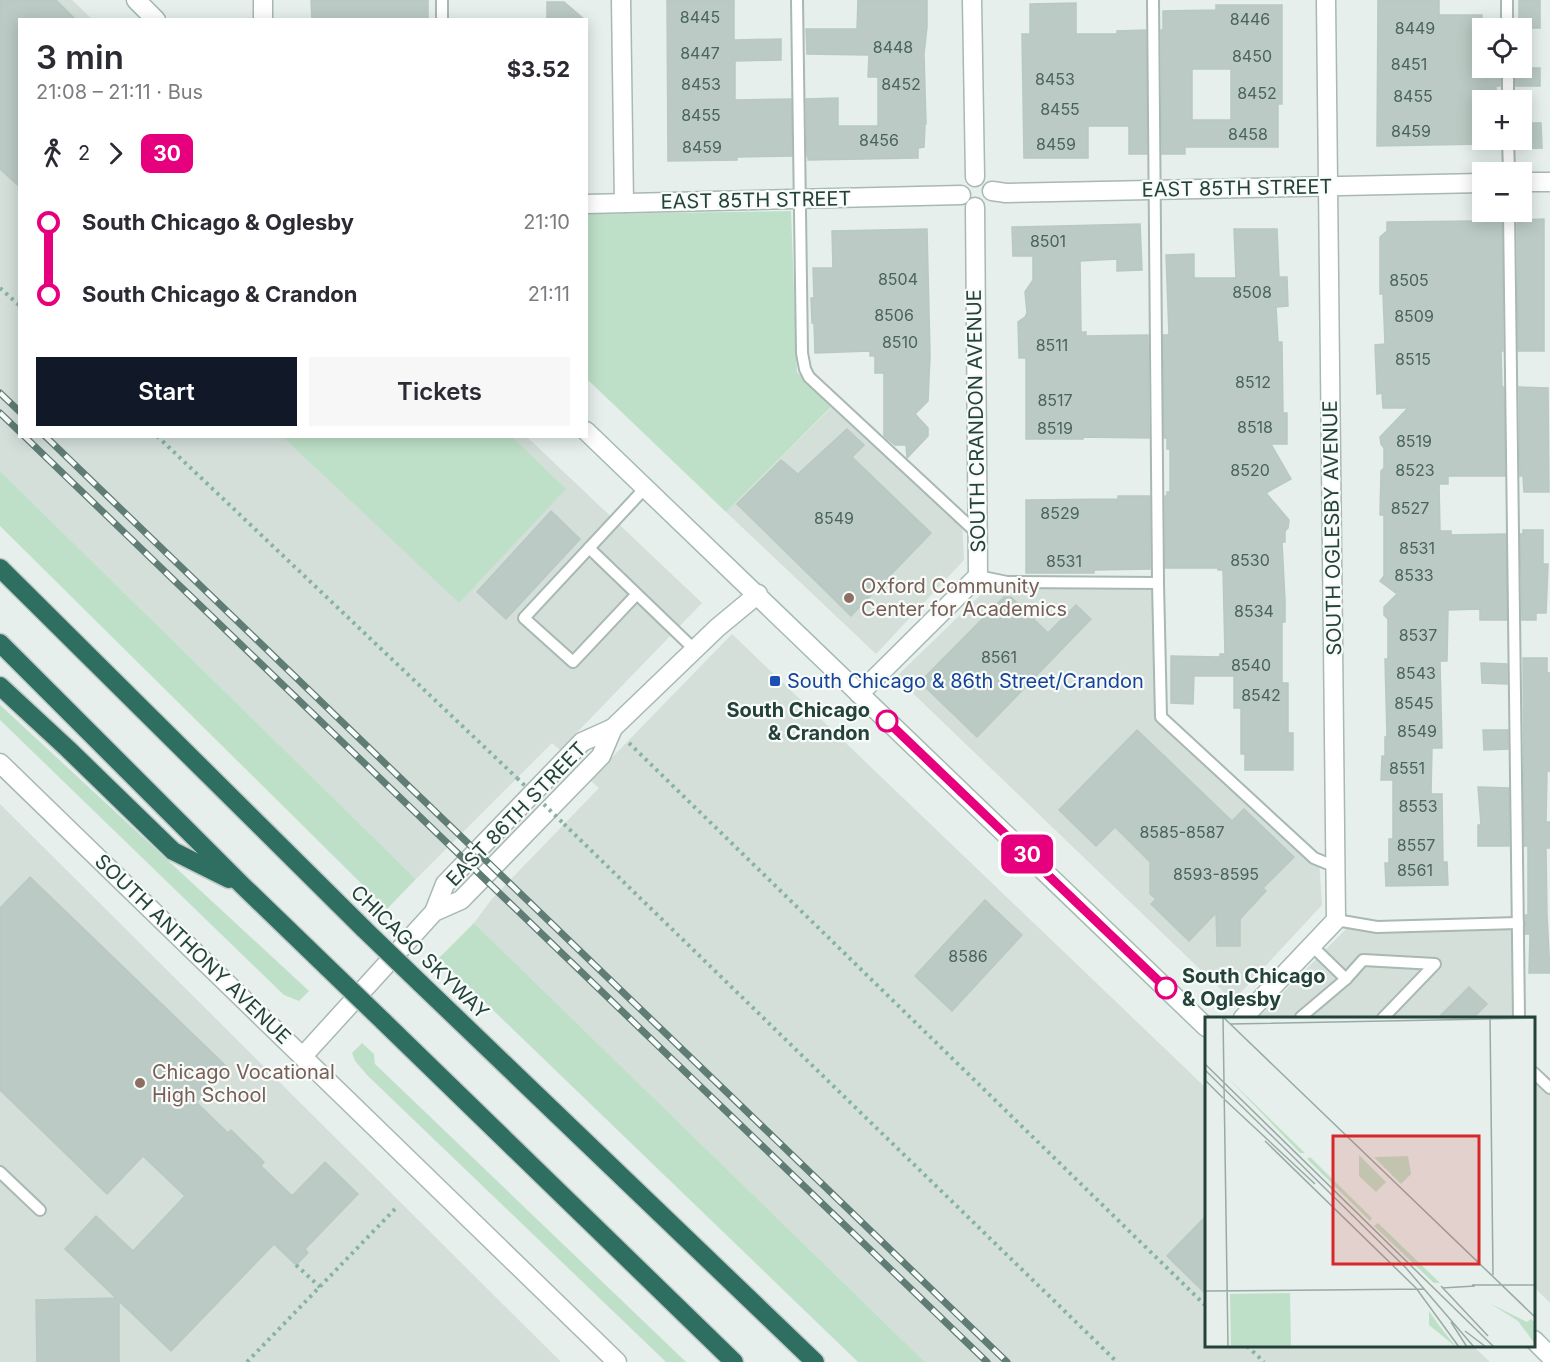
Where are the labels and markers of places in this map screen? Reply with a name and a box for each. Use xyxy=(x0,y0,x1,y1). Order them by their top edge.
place label: Oxford Community Center for Academics xyxy=(861,574,1067,621)
marker: Oxford Community Center for Academics xyxy=(842,591,856,605)
place label: South Chicago & 86th Street/Crandon xyxy=(787,669,1144,693)
marker: South Chicago & 86th Street/Crandon xyxy=(768,674,782,688)
place label: South Chicago & Crandon xyxy=(726,698,870,745)
marker: South Chicago & Crandon xyxy=(876,710,898,732)
place label: South Chicago & Oglesby xyxy=(1182,964,1326,1011)
marker: South Chicago & Oglesby xyxy=(1155,977,1177,999)
place label: Chicago Vocational High School xyxy=(152,1060,335,1107)
marker: Chicago Vocational High School xyxy=(133,1076,147,1090)

